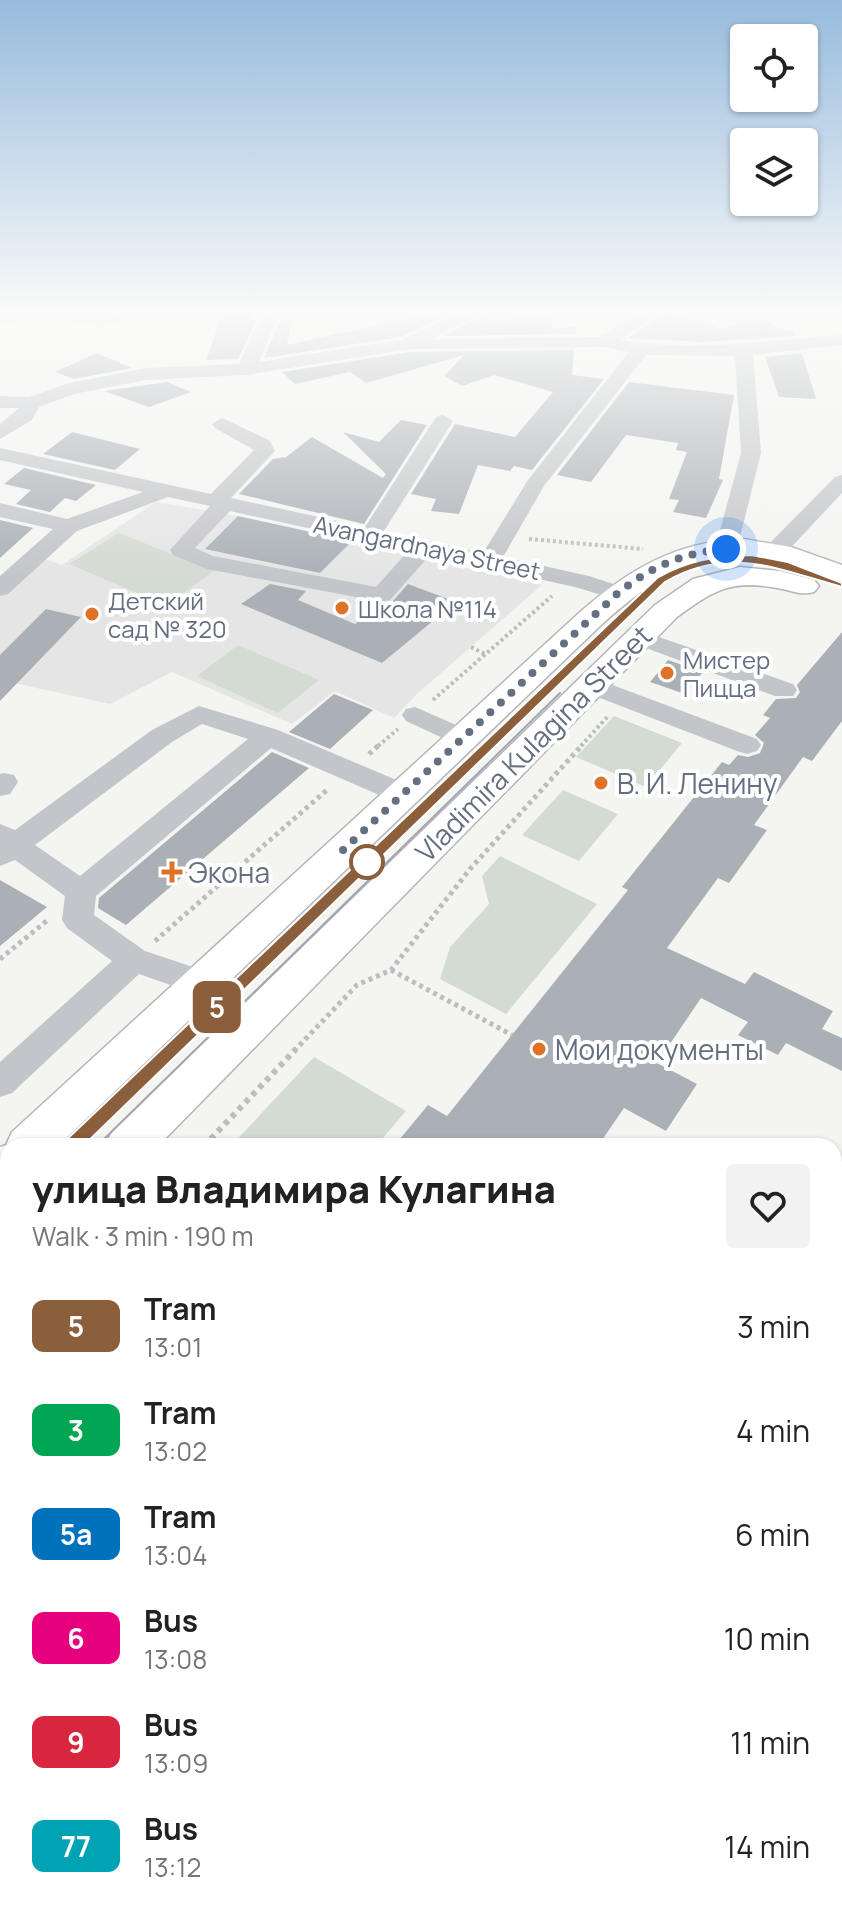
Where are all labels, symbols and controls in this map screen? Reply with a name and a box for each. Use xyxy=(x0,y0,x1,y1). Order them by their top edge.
map controls xyxy=(730,24,818,216)
button: locate xyxy=(730,24,818,112)
button: layers xyxy=(730,128,818,216)
street label: Avangardnaya Street xyxy=(311,507,543,587)
your location xyxy=(706,529,746,569)
place label: Детский сад № 320 xyxy=(108,584,227,645)
place label: Школа №114 xyxy=(358,592,497,625)
marker: Школа №114 xyxy=(333,599,351,617)
marker: Детский сад № 320 xyxy=(83,605,101,623)
street label: Vladimira Kulagina Street xyxy=(406,616,660,870)
place label: Мистер Пицца xyxy=(683,643,770,704)
marker: Мистер Пицца xyxy=(658,664,676,682)
place label: В. И. Ленину xyxy=(617,764,778,802)
marker: В. И. Ленину xyxy=(592,774,610,792)
unlabelled marker xyxy=(350,845,384,879)
place label: Экона xyxy=(188,853,270,891)
marker: Экона xyxy=(163,863,181,881)
line badge: 5 xyxy=(191,981,243,1033)
text: 5 xyxy=(209,988,225,1026)
place label: Мои документы xyxy=(555,1030,764,1068)
marker: Мои документы xyxy=(530,1040,548,1058)
text: улица Владимира Кулагина xyxy=(32,1162,556,1214)
button: heart xyxy=(726,1164,810,1248)
text: Walk · 3 min · 190 m xyxy=(32,1218,254,1254)
text: Tram xyxy=(144,1288,217,1329)
text: 3 min xyxy=(737,1306,810,1347)
text: 5 xyxy=(68,1307,84,1345)
text: 13:01 xyxy=(144,1329,202,1365)
text: Tram xyxy=(144,1392,217,1433)
text: 4 min xyxy=(736,1410,810,1451)
text: 3 xyxy=(68,1411,84,1449)
text: 13:02 xyxy=(144,1433,207,1469)
text: Tram xyxy=(144,1496,217,1537)
text: 6 min xyxy=(735,1514,810,1555)
text: 5а xyxy=(60,1515,92,1553)
text: 13:04 xyxy=(144,1537,207,1573)
text: Bus xyxy=(144,1600,198,1641)
text: 10 min xyxy=(724,1618,810,1659)
text: 6 xyxy=(67,1619,85,1657)
text: 13:08 xyxy=(144,1641,207,1677)
text: Bus xyxy=(144,1704,198,1745)
text: 11 min xyxy=(730,1722,810,1763)
text: 9 xyxy=(67,1723,85,1761)
text: 13:09 xyxy=(144,1745,208,1781)
text: Bus xyxy=(144,1808,198,1849)
text: 14 min xyxy=(724,1826,810,1867)
text: 77 xyxy=(61,1827,91,1865)
text: 13:12 xyxy=(144,1849,201,1885)

